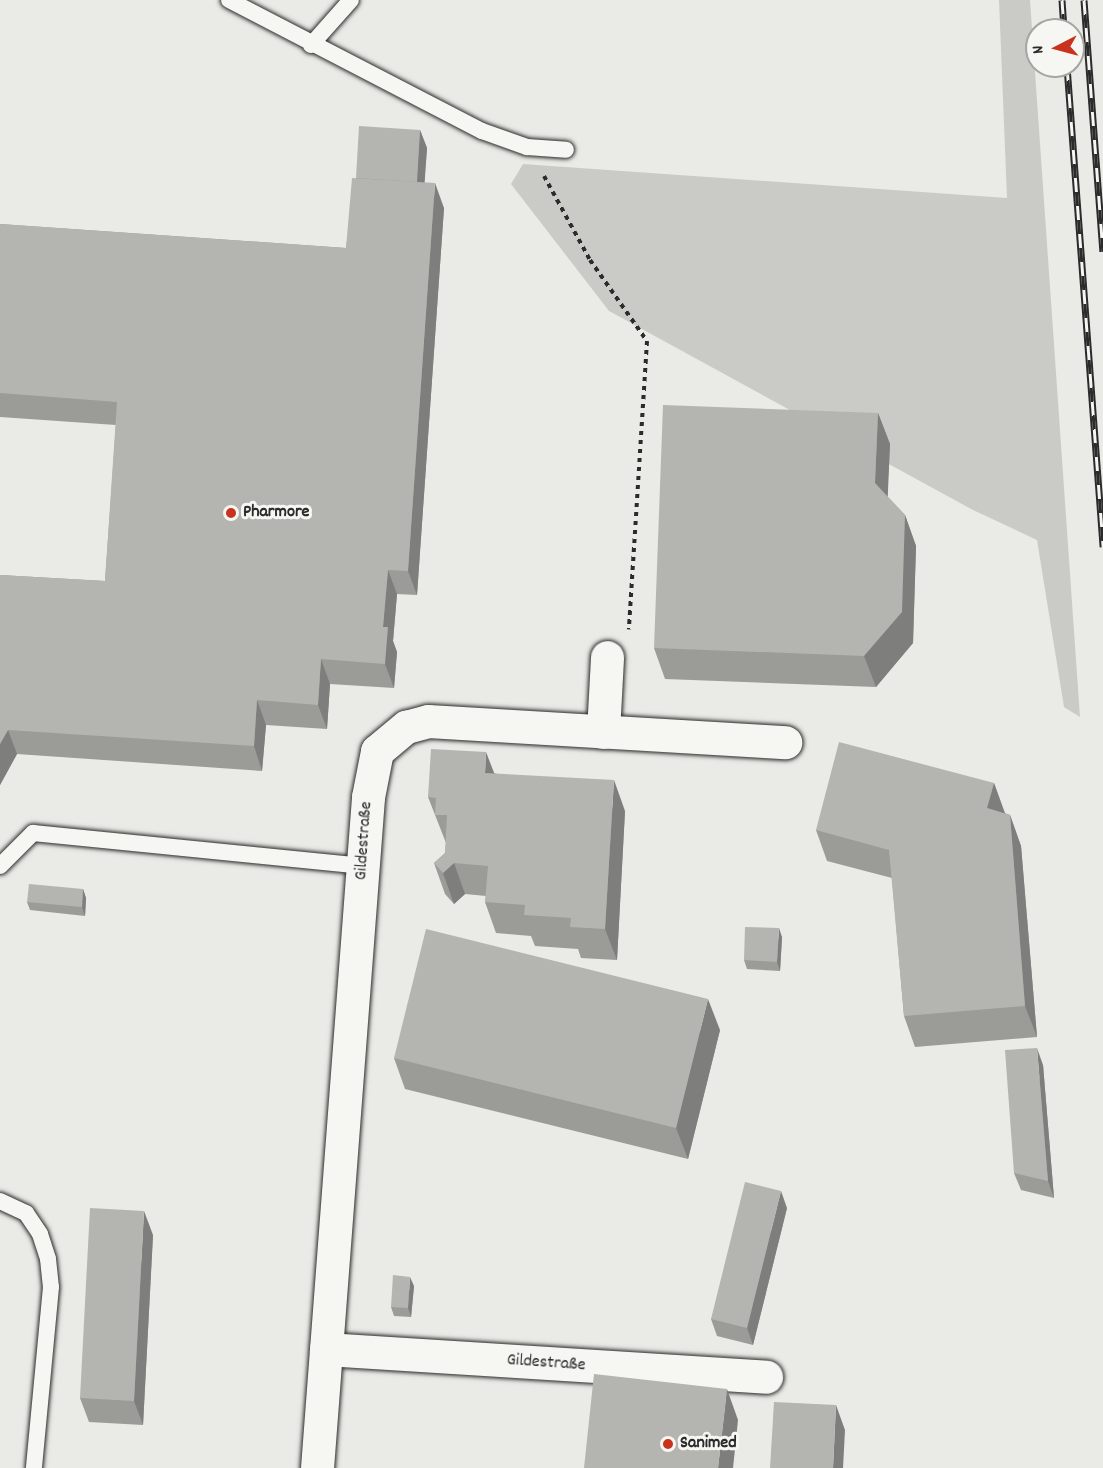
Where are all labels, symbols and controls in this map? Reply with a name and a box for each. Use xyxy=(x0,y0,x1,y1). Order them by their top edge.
north arrow xyxy=(1025,18,1085,78)
text: N xyxy=(1027,45,1050,55)
place label: Pharmore xyxy=(243,502,310,524)
marker: Pharmore xyxy=(224,506,238,520)
street label: Gildestraße xyxy=(351,801,379,881)
street label: Gildestraße xyxy=(506,1350,586,1378)
place label: Sanimed xyxy=(680,1433,737,1455)
marker: Sanimed xyxy=(661,1437,675,1451)

